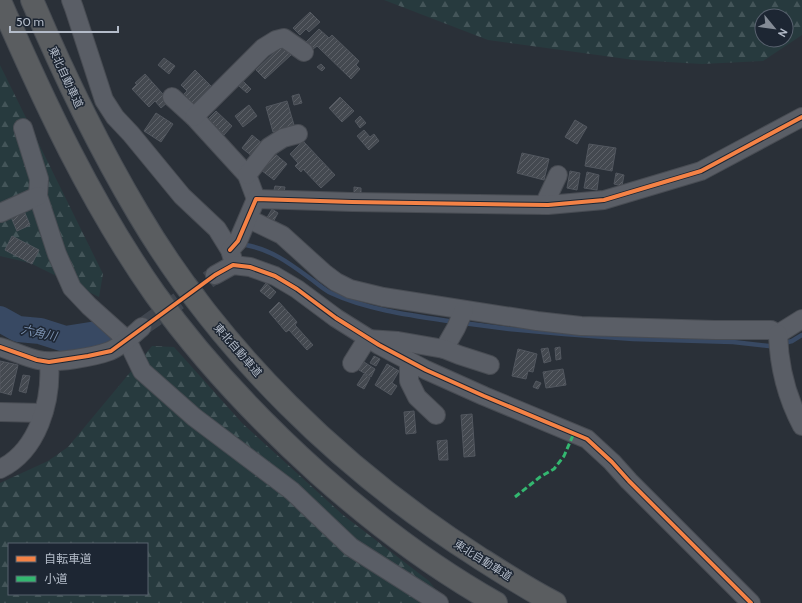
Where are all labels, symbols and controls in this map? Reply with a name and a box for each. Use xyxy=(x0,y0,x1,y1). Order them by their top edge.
scale bar xyxy=(10,8,118,34)
north arrow xyxy=(754,8,794,48)
text: 50 m xyxy=(16,14,44,29)
text: N xyxy=(775,26,791,40)
street label: 東北自動車道 xyxy=(46,44,86,110)
water label: 六角川 xyxy=(20,321,60,344)
street label: 東北自動車道 xyxy=(211,321,265,379)
street label: 東北自動車道 xyxy=(451,537,515,583)
legend xyxy=(8,543,148,595)
text: 自転車道 xyxy=(44,551,92,566)
text: 小道 xyxy=(44,571,68,586)

